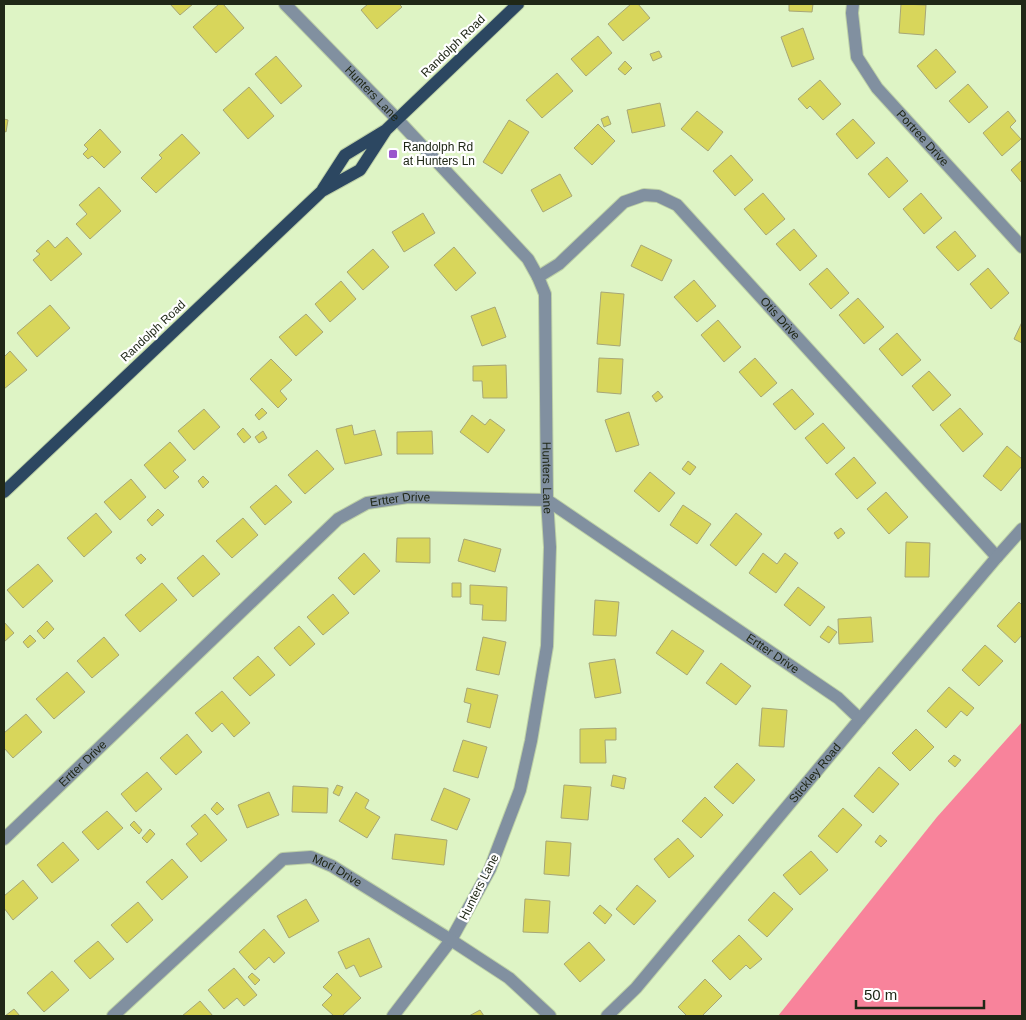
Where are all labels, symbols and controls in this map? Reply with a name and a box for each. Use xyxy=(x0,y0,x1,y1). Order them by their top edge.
street label: Randolph Road xyxy=(418,12,488,80)
street label: Hunters Lane xyxy=(342,63,403,125)
street label: Portree Drive xyxy=(894,107,952,169)
place label: Randolph Rd at Hunters Ln xyxy=(403,140,475,168)
marker: Randolph Rd at Hunters Ln xyxy=(387,148,399,160)
street label: Otis Drive xyxy=(757,294,803,343)
street label: Randolph Road xyxy=(118,297,188,365)
street label: Hunters Lane xyxy=(539,442,555,515)
street label: Ertter Drive xyxy=(369,490,431,510)
street label: Ertter Drive xyxy=(744,631,802,677)
street label: Ertter Drive xyxy=(56,737,110,790)
street label: Stickley Road xyxy=(786,740,844,806)
street label: Mori Drive xyxy=(310,851,365,890)
street label: Hunters Lane xyxy=(456,851,502,922)
scale bar xyxy=(856,978,984,1010)
text: 50 m xyxy=(864,986,897,1003)

